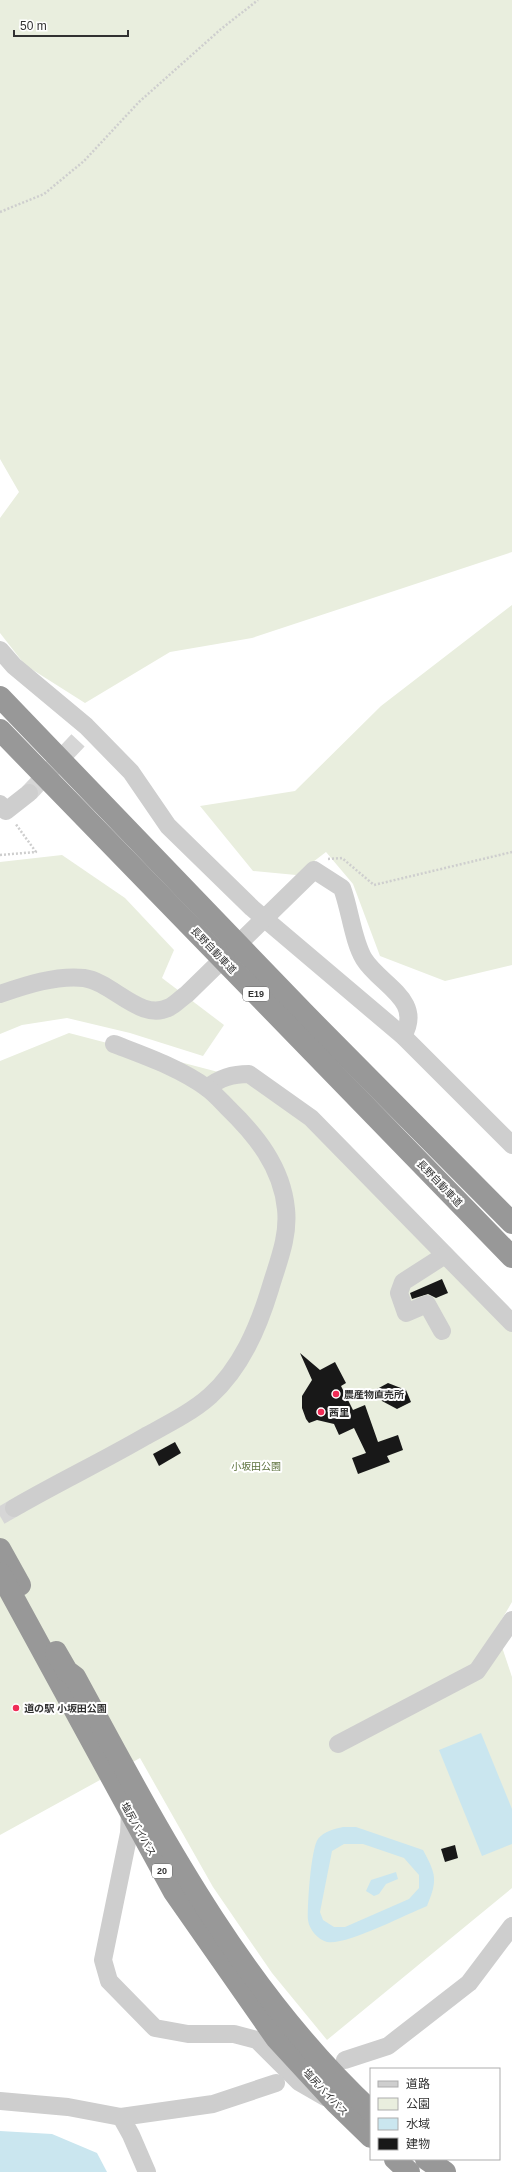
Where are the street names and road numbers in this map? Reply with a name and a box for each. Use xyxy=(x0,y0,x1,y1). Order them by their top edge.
street label: 長野自動車道 xyxy=(189,925,238,976)
road number: E19 xyxy=(243,987,269,1001)
street label: 長野自動車道 xyxy=(415,1158,464,1209)
street label: 塩尻バイパス xyxy=(119,1800,158,1858)
road number: 20 xyxy=(152,1864,172,1878)
street label: 塩尻バイパス xyxy=(301,2067,350,2118)

